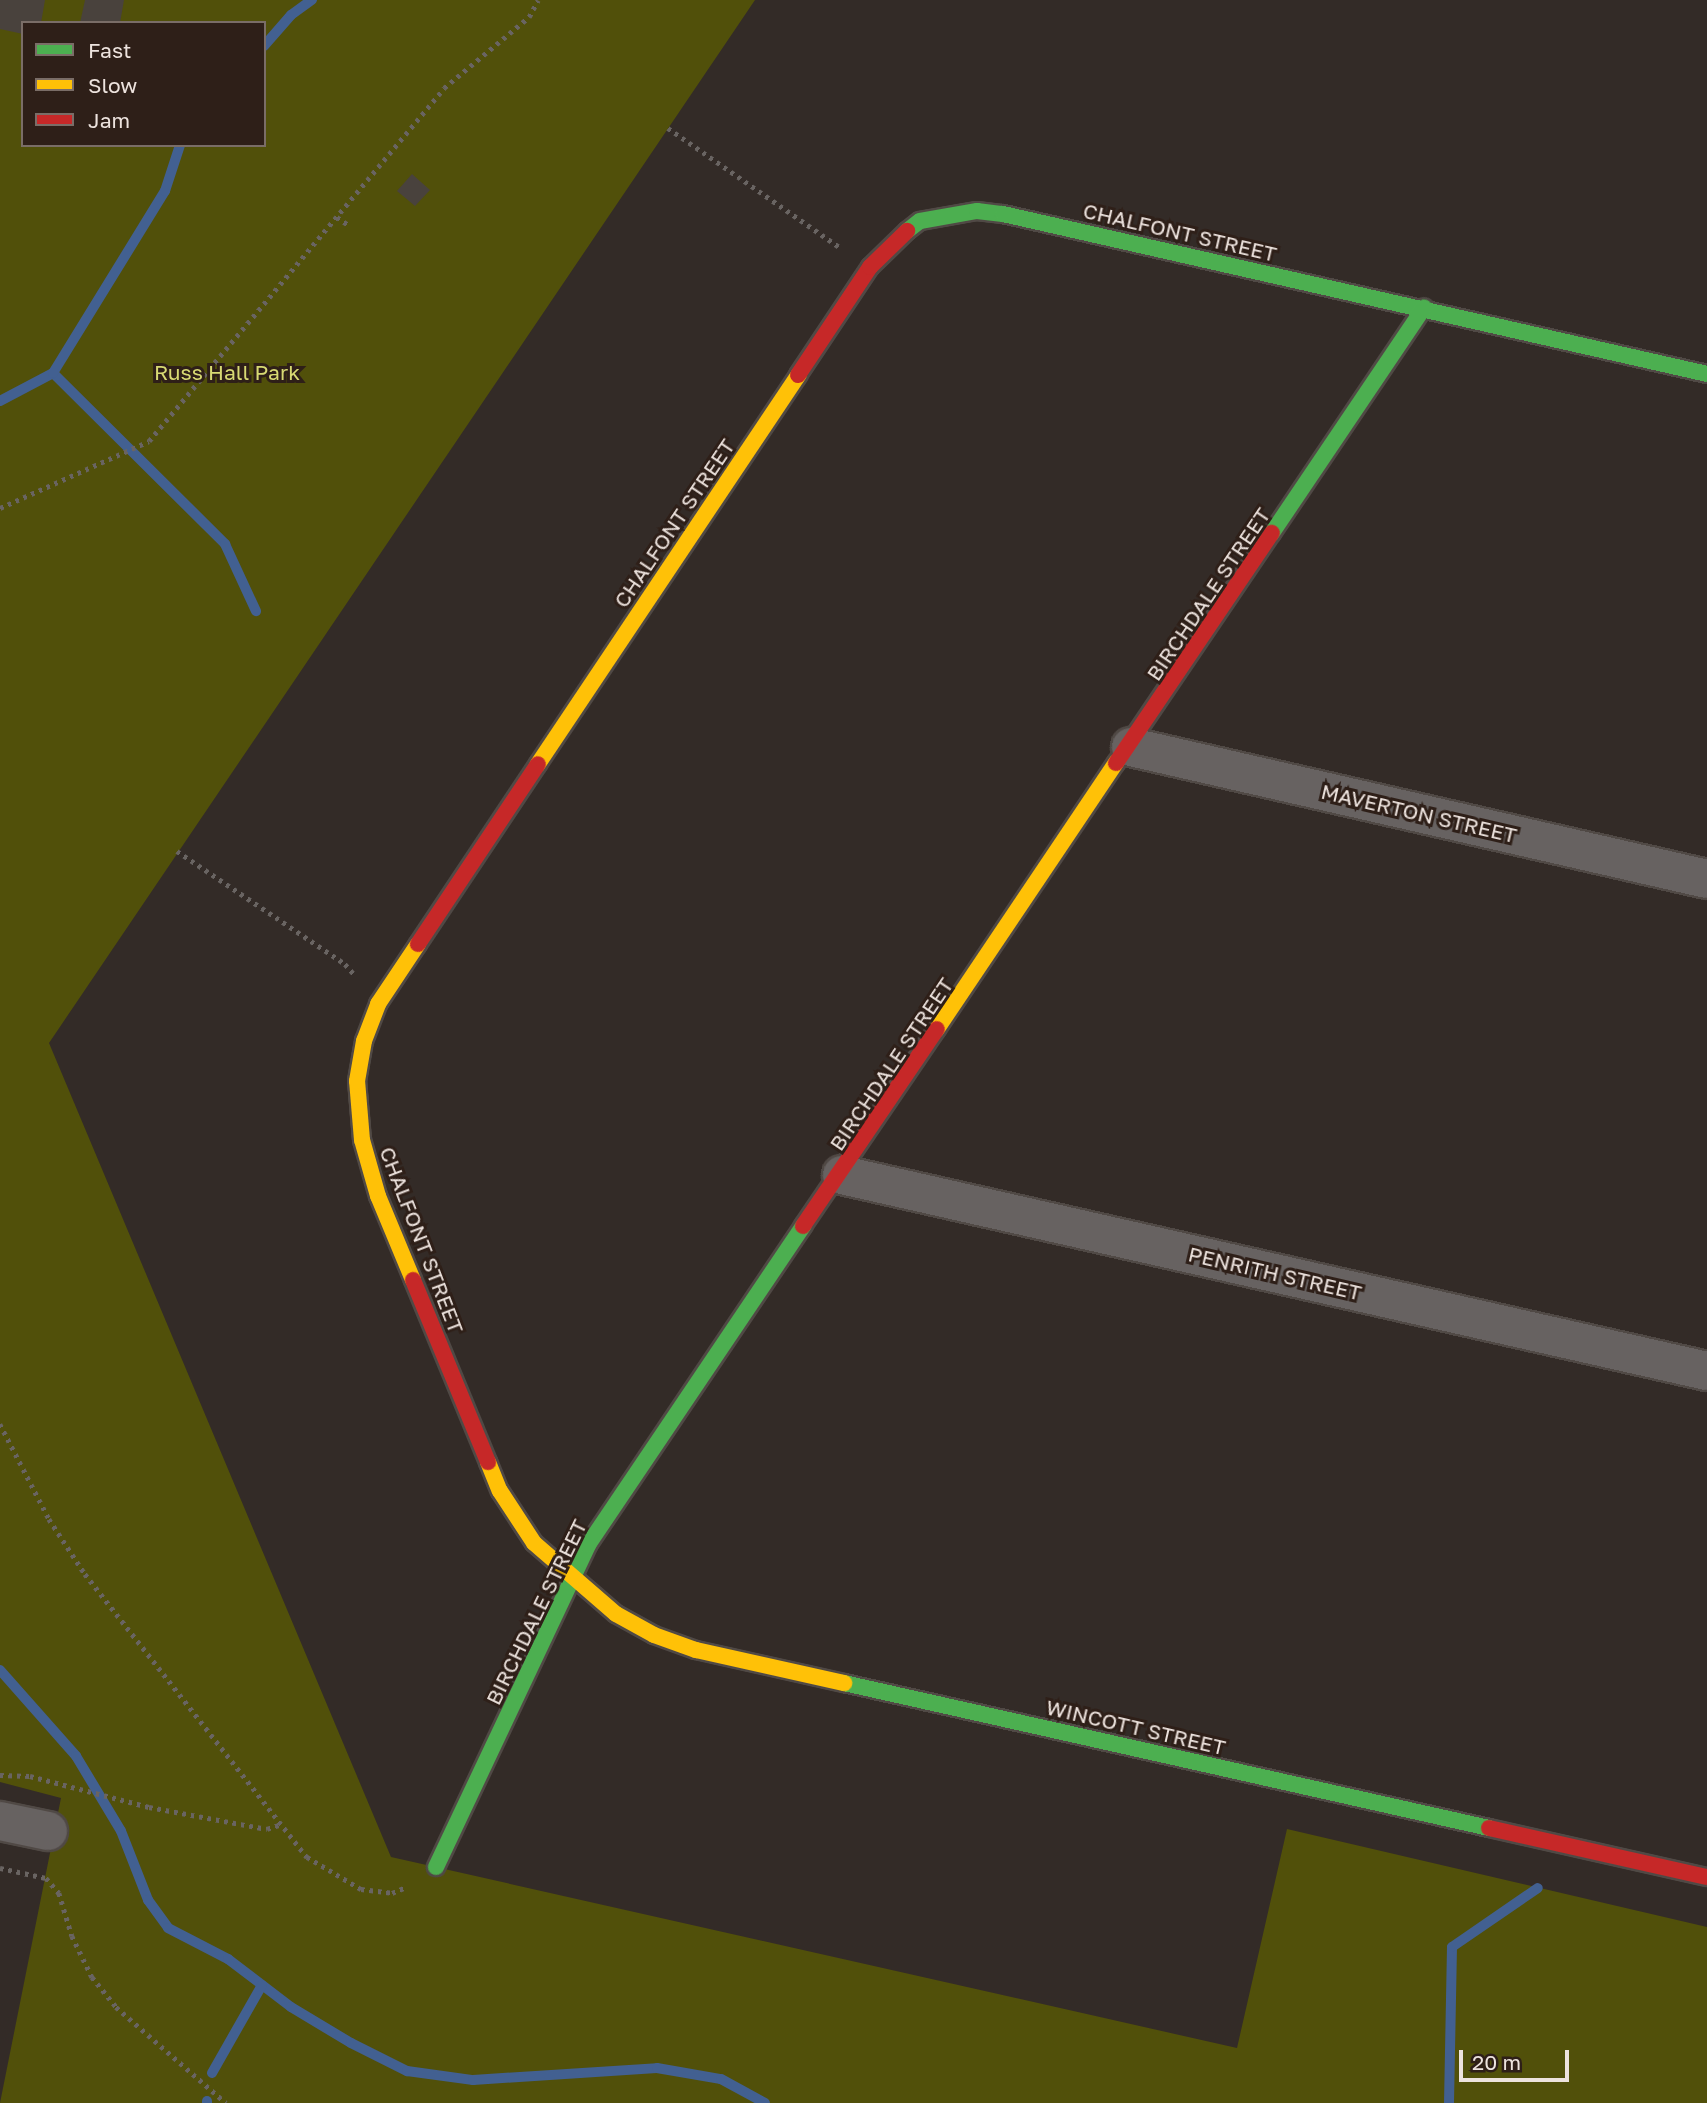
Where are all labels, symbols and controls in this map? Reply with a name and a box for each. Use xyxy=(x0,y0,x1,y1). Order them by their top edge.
legend xyxy=(21,21,266,147)
text: Fast xyxy=(88,37,131,63)
text: Slow xyxy=(88,72,137,98)
text: Jam xyxy=(88,107,130,133)
street label: CHALFONT STREET xyxy=(1081,197,1279,267)
park label: Russ Hall Park xyxy=(154,359,300,385)
street label: CHALFONT STREET xyxy=(608,434,740,612)
street label: BIRCHDALE STREET xyxy=(1141,503,1275,685)
street label: MAVERTON STREET xyxy=(1319,778,1519,848)
street label: BIRCHDALE STREET xyxy=(824,973,958,1155)
street label: CHALFONT STREET xyxy=(375,1143,469,1337)
street label: PENRITH STREET xyxy=(1186,1241,1364,1305)
street label: BIRCHDALE STREET xyxy=(480,1515,592,1709)
street label: WINCOTT STREET xyxy=(1044,1694,1228,1760)
scale bar xyxy=(1462,2036,1572,2080)
text: 20 m xyxy=(1472,2049,1521,2075)

